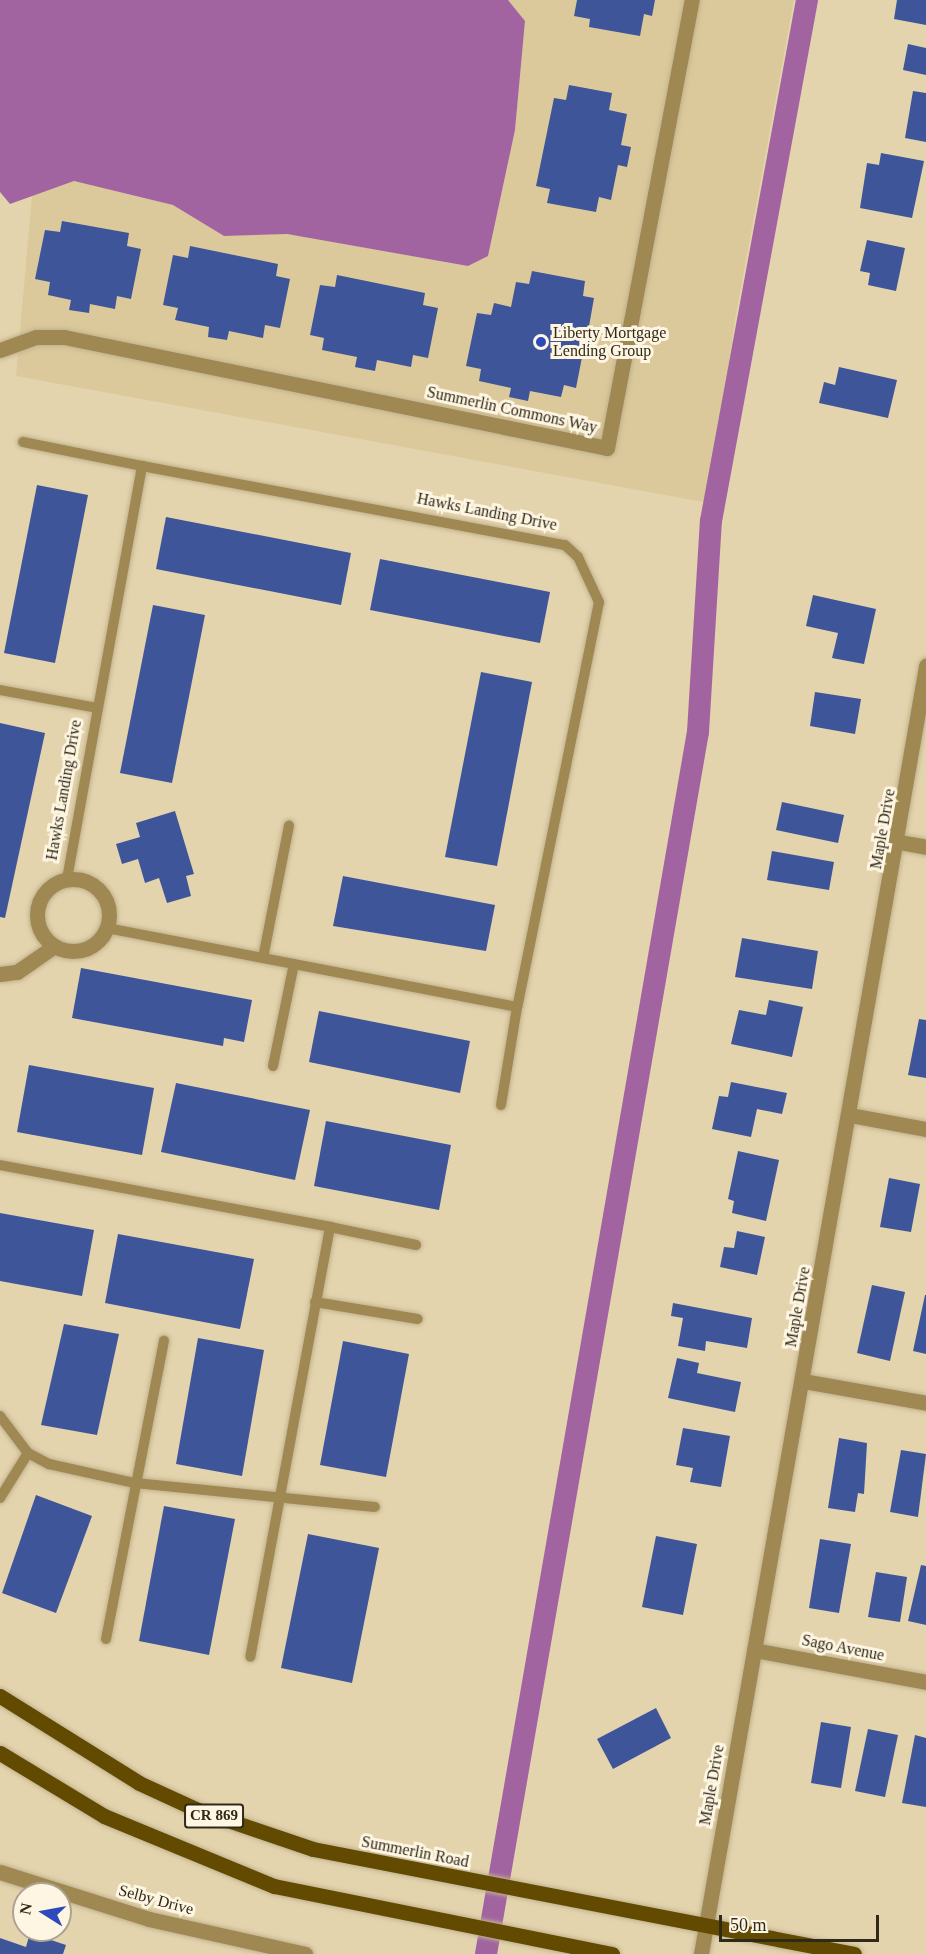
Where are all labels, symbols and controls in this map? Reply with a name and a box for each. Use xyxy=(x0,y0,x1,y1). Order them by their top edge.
place label: Liberty Mortgage Lending Group xyxy=(553,323,666,361)
marker: Liberty Mortgage Lending Group xyxy=(534,335,548,349)
street label: Summerlin Commons Way xyxy=(425,383,599,437)
street label: Hawks Landing Drive xyxy=(415,489,559,535)
street label: Hawks Landing Drive xyxy=(42,718,86,862)
street label: Maple Drive xyxy=(866,787,900,871)
street label: Maple Drive xyxy=(781,1265,815,1349)
street label: Sago Avenue xyxy=(800,1631,886,1665)
street label: Maple Drive xyxy=(695,1743,729,1827)
road number: CR 869 xyxy=(184,1804,244,1828)
street label: Summerlin Road xyxy=(360,1832,470,1872)
street label: Selby Drive xyxy=(116,1881,196,1919)
north arrow xyxy=(12,1882,72,1942)
text: N xyxy=(16,1902,35,1916)
scale bar xyxy=(722,1903,882,1941)
text: 50 m xyxy=(730,1915,767,1935)

